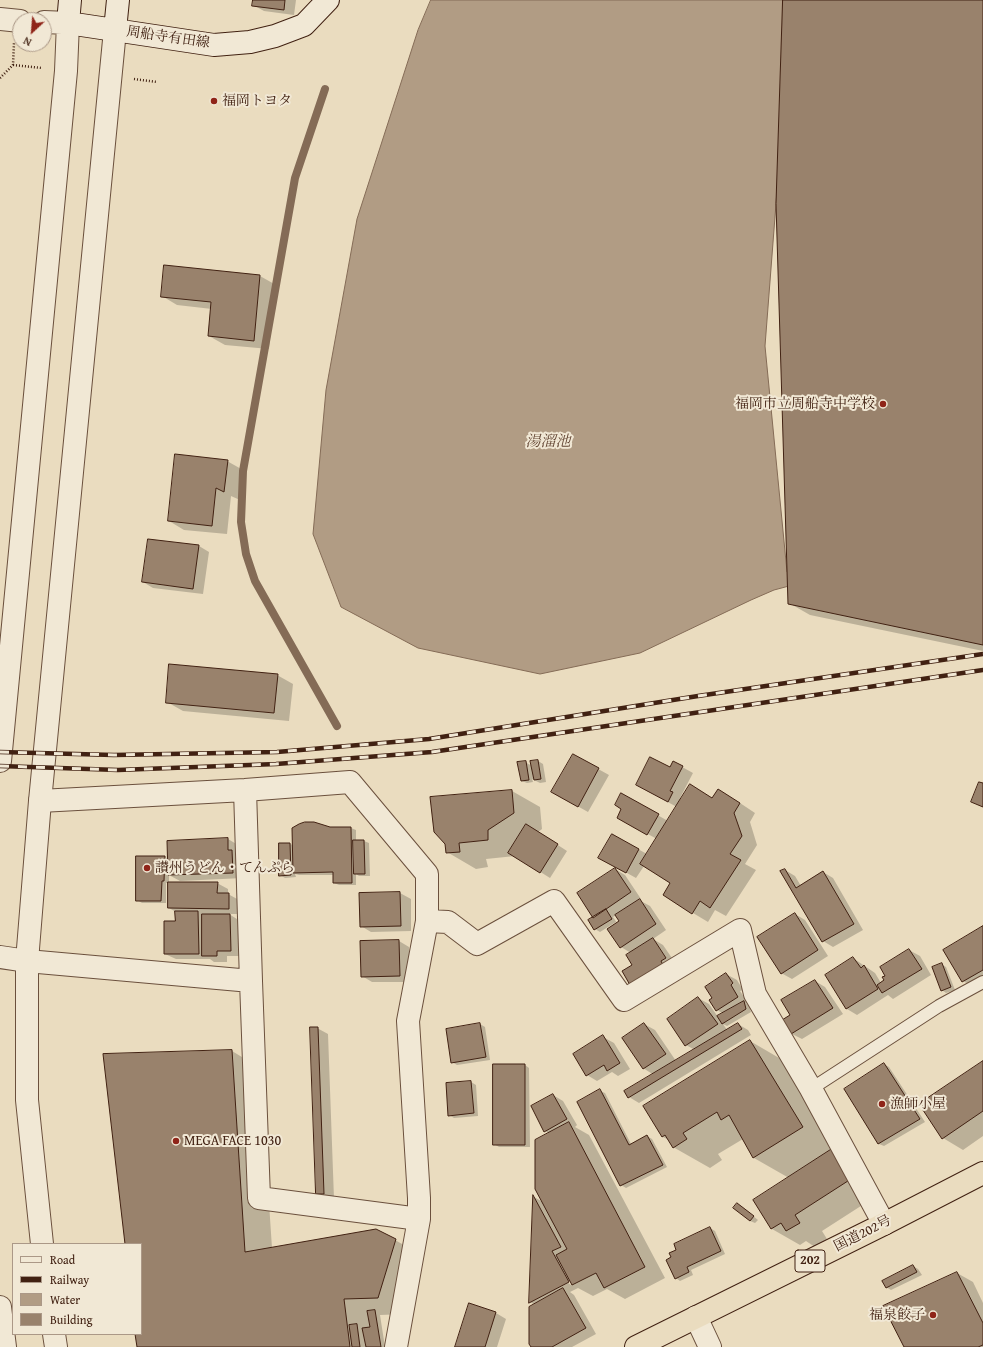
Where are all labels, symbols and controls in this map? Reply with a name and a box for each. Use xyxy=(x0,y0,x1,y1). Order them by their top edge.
north arrow xyxy=(12,12,52,52)
street label: 周船寺有田線 xyxy=(125,24,211,52)
text: N xyxy=(20,33,34,51)
place label: 福岡トヨタ xyxy=(222,93,292,109)
marker: 福岡トヨタ xyxy=(209,96,219,106)
place label: 福岡市立周船寺中学校 xyxy=(735,396,875,412)
marker: 福岡市立周船寺中学校 xyxy=(878,399,888,409)
water label: 湯溜池 xyxy=(526,433,570,451)
place label: 讃州うどん・てんぷら xyxy=(155,860,295,876)
marker: 讃州うどん・てんぷら xyxy=(142,863,152,873)
place label: 漁師小屋 xyxy=(890,1096,946,1112)
marker: 漁師小屋 xyxy=(877,1099,887,1109)
place label: MEGA FACE 1030 xyxy=(184,1133,281,1149)
marker: MEGA FACE 1030 xyxy=(171,1136,181,1146)
street label: 国道202号 xyxy=(831,1212,895,1256)
legend xyxy=(12,1243,142,1335)
road number: 202 xyxy=(795,1250,825,1272)
text: Road xyxy=(50,1251,75,1268)
text: Railway xyxy=(50,1271,89,1288)
text: Water xyxy=(50,1291,80,1308)
place label: 福泉餃子 xyxy=(869,1307,925,1323)
marker: 福泉餃子 xyxy=(928,1310,938,1320)
text: Building xyxy=(50,1311,93,1328)

